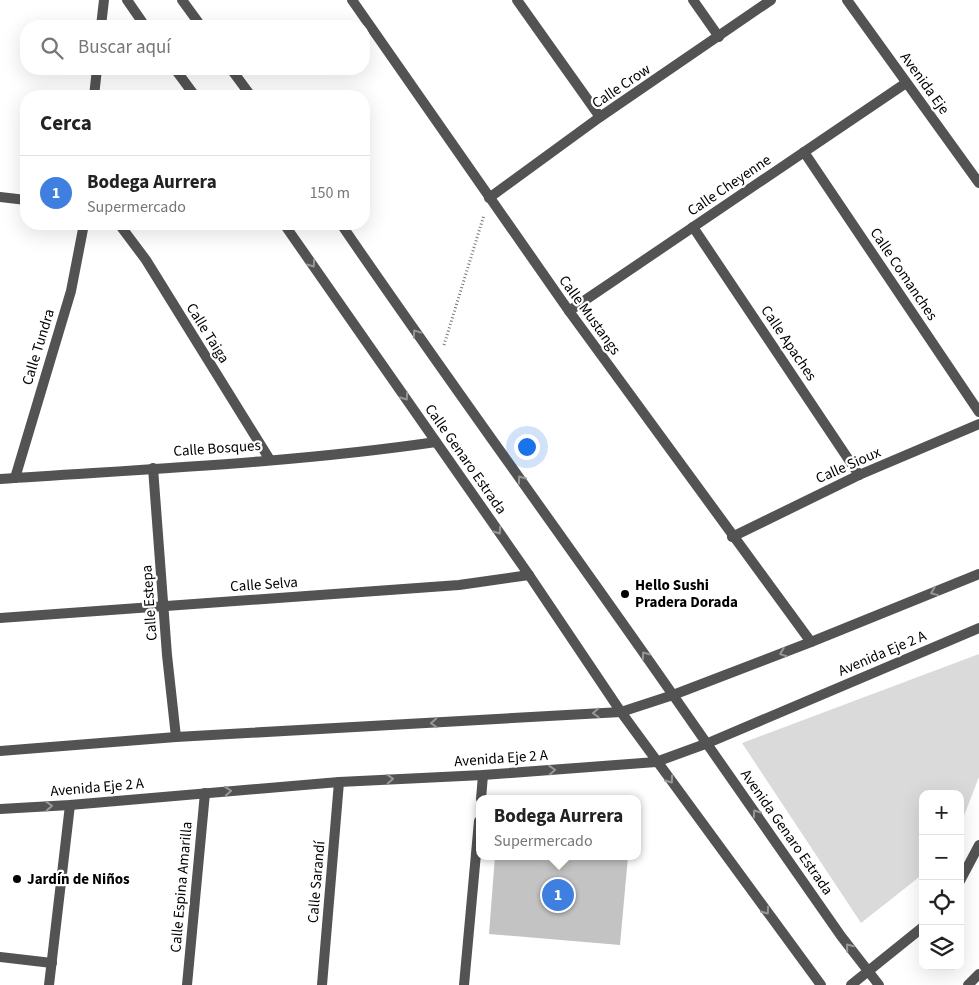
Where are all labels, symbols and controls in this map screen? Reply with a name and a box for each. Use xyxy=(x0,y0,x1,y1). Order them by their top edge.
search box xyxy=(20,20,370,75)
icon: search xyxy=(38,34,66,62)
text: Buscar aquí xyxy=(78,34,171,61)
street label: Avenida Eje xyxy=(895,48,954,119)
street label: Calle Crow xyxy=(588,59,655,114)
text: Cerca xyxy=(40,108,92,138)
street label: Calle Cheyenne xyxy=(683,150,775,221)
text: Bodega Aurrera xyxy=(87,169,217,196)
text: 1 xyxy=(52,182,60,204)
text: 150 m xyxy=(310,182,350,204)
text: Supermercado xyxy=(87,196,186,218)
street label: Calle Comanches xyxy=(865,224,942,325)
one-way arrow xyxy=(306,258,315,268)
street label: Calle Mustangs xyxy=(554,271,626,359)
street label: Calle Taiga xyxy=(181,299,234,367)
street label: Calle Apaches xyxy=(756,301,822,385)
street label: Calle Tundra xyxy=(17,306,60,388)
one-way arrow xyxy=(413,330,422,339)
one-way arrow xyxy=(399,392,408,401)
street label: Calle Genaro Estrada xyxy=(420,400,512,519)
your location xyxy=(514,434,540,460)
street label: Calle Bosques xyxy=(173,435,261,462)
street label: Calle Sioux xyxy=(812,442,884,489)
one-way arrow xyxy=(519,476,527,485)
one-way arrow xyxy=(492,525,501,534)
street label: Calle Estepa xyxy=(136,564,163,642)
street label: Calle Selva xyxy=(230,572,299,597)
place label: Hello Sushi Pradera Dorada xyxy=(635,575,738,613)
one-way arrow xyxy=(930,586,939,597)
marker: Hello Sushi Pradera Dorada xyxy=(619,588,631,600)
street label: Avenida Eje 2 A xyxy=(835,625,930,681)
one-way arrow xyxy=(779,647,788,657)
one-way arrow xyxy=(642,651,651,661)
one-way arrow xyxy=(592,708,600,719)
one-way arrow xyxy=(430,717,438,728)
street label: Avenida Eje 2 A xyxy=(453,745,549,772)
one-way arrow xyxy=(549,764,557,775)
street label: Avenida Genaro Estrada xyxy=(735,765,838,899)
street label: Avenida Eje 2 A xyxy=(49,773,146,802)
one-way arrow xyxy=(386,774,394,785)
one-way arrow xyxy=(664,774,673,784)
one-way arrow xyxy=(224,786,232,797)
map controls xyxy=(919,790,964,970)
button: + xyxy=(919,790,964,835)
popup xyxy=(476,795,641,860)
one-way arrow xyxy=(45,801,53,812)
text: Bodega Aurrera xyxy=(494,803,623,830)
one-way arrow xyxy=(753,809,762,819)
street label: Calle Espina Amarilla xyxy=(165,821,198,953)
text: Supermercado xyxy=(494,830,593,852)
button: − xyxy=(919,835,964,880)
street label: Calle Sarandí xyxy=(302,839,331,924)
place label: Jardín de Niños xyxy=(27,869,130,890)
marker: Jardín de Niños xyxy=(11,873,23,885)
pin: 1 xyxy=(542,876,574,914)
button: locate xyxy=(919,880,964,925)
one-way arrow xyxy=(760,905,769,915)
button: layers xyxy=(919,925,964,970)
one-way arrow xyxy=(846,943,855,952)

